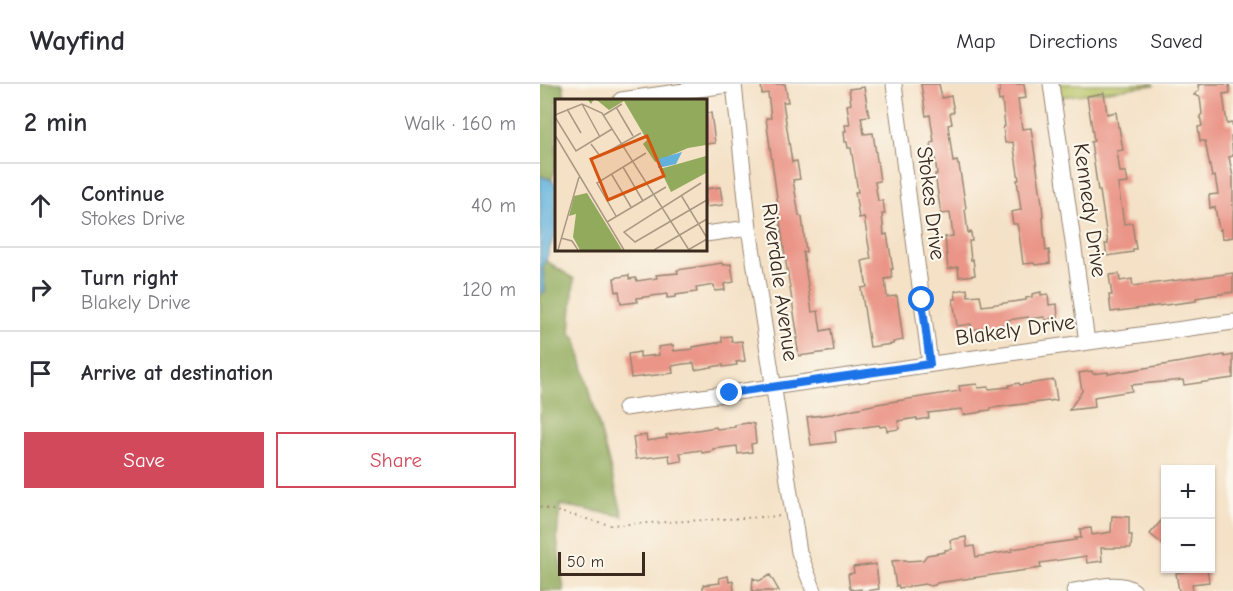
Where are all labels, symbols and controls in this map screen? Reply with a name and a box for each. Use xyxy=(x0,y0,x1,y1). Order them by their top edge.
text: Wayfind xyxy=(30,25,125,57)
text: Map xyxy=(956,29,996,53)
text: Directions xyxy=(1029,29,1118,53)
text: Saved xyxy=(1151,29,1203,53)
inset map xyxy=(555,99,706,250)
text: 2 min xyxy=(24,108,87,138)
text: Walk · 160 m xyxy=(405,112,516,135)
street label: Kennedy Drive xyxy=(1068,142,1112,279)
street label: Stokes Drive xyxy=(911,145,951,262)
text: Continue xyxy=(81,181,164,207)
icon: ahead xyxy=(24,189,57,222)
text: 40 m xyxy=(471,194,516,217)
street label: Riverdale Avenue xyxy=(756,202,804,363)
text: Stokes Drive xyxy=(81,207,185,230)
text: Turn right xyxy=(81,265,178,291)
icon: right xyxy=(24,273,57,306)
text: 120 m xyxy=(462,278,516,301)
route start xyxy=(908,286,934,312)
text: Blakely Drive xyxy=(81,291,190,314)
street label: Blakely Drive xyxy=(954,309,1077,351)
icon: arrive xyxy=(24,357,57,390)
text: Arrive at destination xyxy=(81,360,273,386)
route end xyxy=(716,379,742,405)
button: Save xyxy=(24,432,264,488)
button: Share xyxy=(276,432,516,488)
map controls xyxy=(1161,465,1215,573)
button: + xyxy=(1161,465,1215,519)
button: − xyxy=(1161,519,1215,573)
scale bar xyxy=(558,549,645,576)
text: 50 m xyxy=(567,553,604,571)

